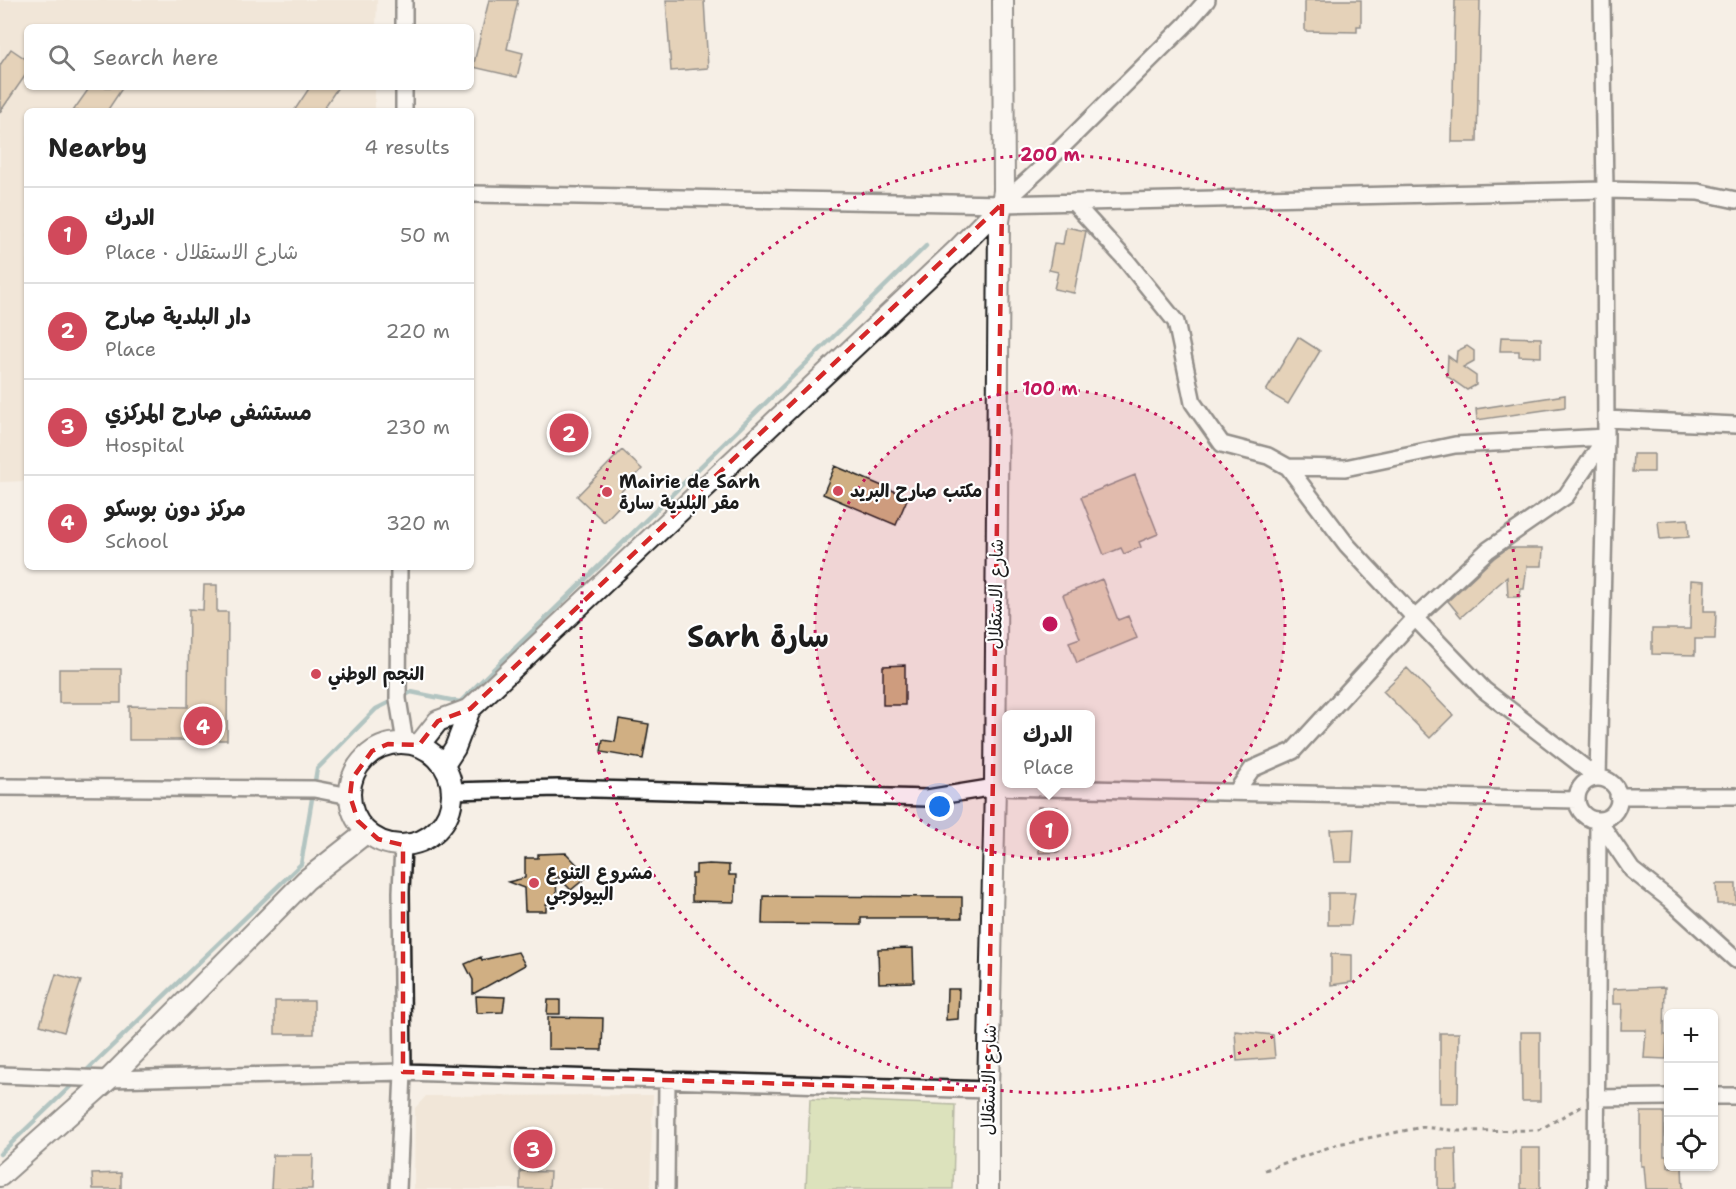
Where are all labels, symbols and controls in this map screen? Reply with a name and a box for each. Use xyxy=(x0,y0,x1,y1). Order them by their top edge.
search box xyxy=(24,24,474,90)
icon: search xyxy=(45,41,78,74)
text: Search here xyxy=(93,43,219,72)
text: Nearby xyxy=(48,130,147,165)
text: 4 results xyxy=(364,134,450,160)
text: 200 m xyxy=(1020,143,1081,167)
text: الدرك xyxy=(105,203,154,232)
text: 1 xyxy=(63,222,72,248)
text: 50 m xyxy=(400,222,450,248)
text: Place · شارع الاستقلال xyxy=(105,239,298,265)
text: دار البلدية صارح xyxy=(105,302,251,331)
text: 2 xyxy=(61,318,75,344)
text: 220 m xyxy=(386,318,450,344)
text: Place xyxy=(105,336,156,362)
text: 100 m xyxy=(1022,377,1078,401)
text: مستشفى صارح المركزي xyxy=(105,398,312,427)
pin: 2 xyxy=(550,410,588,456)
text: 3 xyxy=(61,414,75,440)
text: 230 m xyxy=(385,414,450,440)
text: Hospital xyxy=(105,432,184,458)
place label: Mairie de Sarh مقر البلدية سارة xyxy=(619,470,760,515)
place label: مكتب صارح البريد xyxy=(850,479,982,503)
marker: مكتب صارح البريد xyxy=(831,484,845,498)
marker: Mairie de Sarh مقر البلدية سارة xyxy=(600,485,614,499)
text: مركز دون بوسكو xyxy=(105,494,246,523)
text: 4 xyxy=(61,510,75,536)
text: 320 m xyxy=(386,510,450,536)
text: School xyxy=(105,528,168,554)
street label: شارع الاستقلال xyxy=(983,538,1009,650)
centre of rings xyxy=(1040,614,1060,634)
district label: Sarh سارة xyxy=(687,616,829,657)
place label: النجم الوطني xyxy=(328,662,424,690)
marker: النجم الوطني xyxy=(309,667,323,681)
pin: 4 xyxy=(184,704,222,748)
popup xyxy=(1002,710,1095,788)
text: الدرك xyxy=(1023,720,1072,749)
text: Place xyxy=(1023,754,1074,780)
your location xyxy=(925,792,954,821)
pin: 1 xyxy=(1030,808,1068,852)
place label: مشروع التنوع البيولوجي xyxy=(546,861,653,910)
marker: مشروع التنوع البيولوجي xyxy=(527,876,541,890)
map controls xyxy=(1664,1009,1718,1171)
button: + xyxy=(1664,1009,1718,1063)
street label: شارع الاستقلال xyxy=(976,1024,1002,1136)
button: − xyxy=(1664,1063,1718,1117)
button: locate xyxy=(1664,1117,1718,1171)
pin: 3 xyxy=(514,1126,552,1172)

